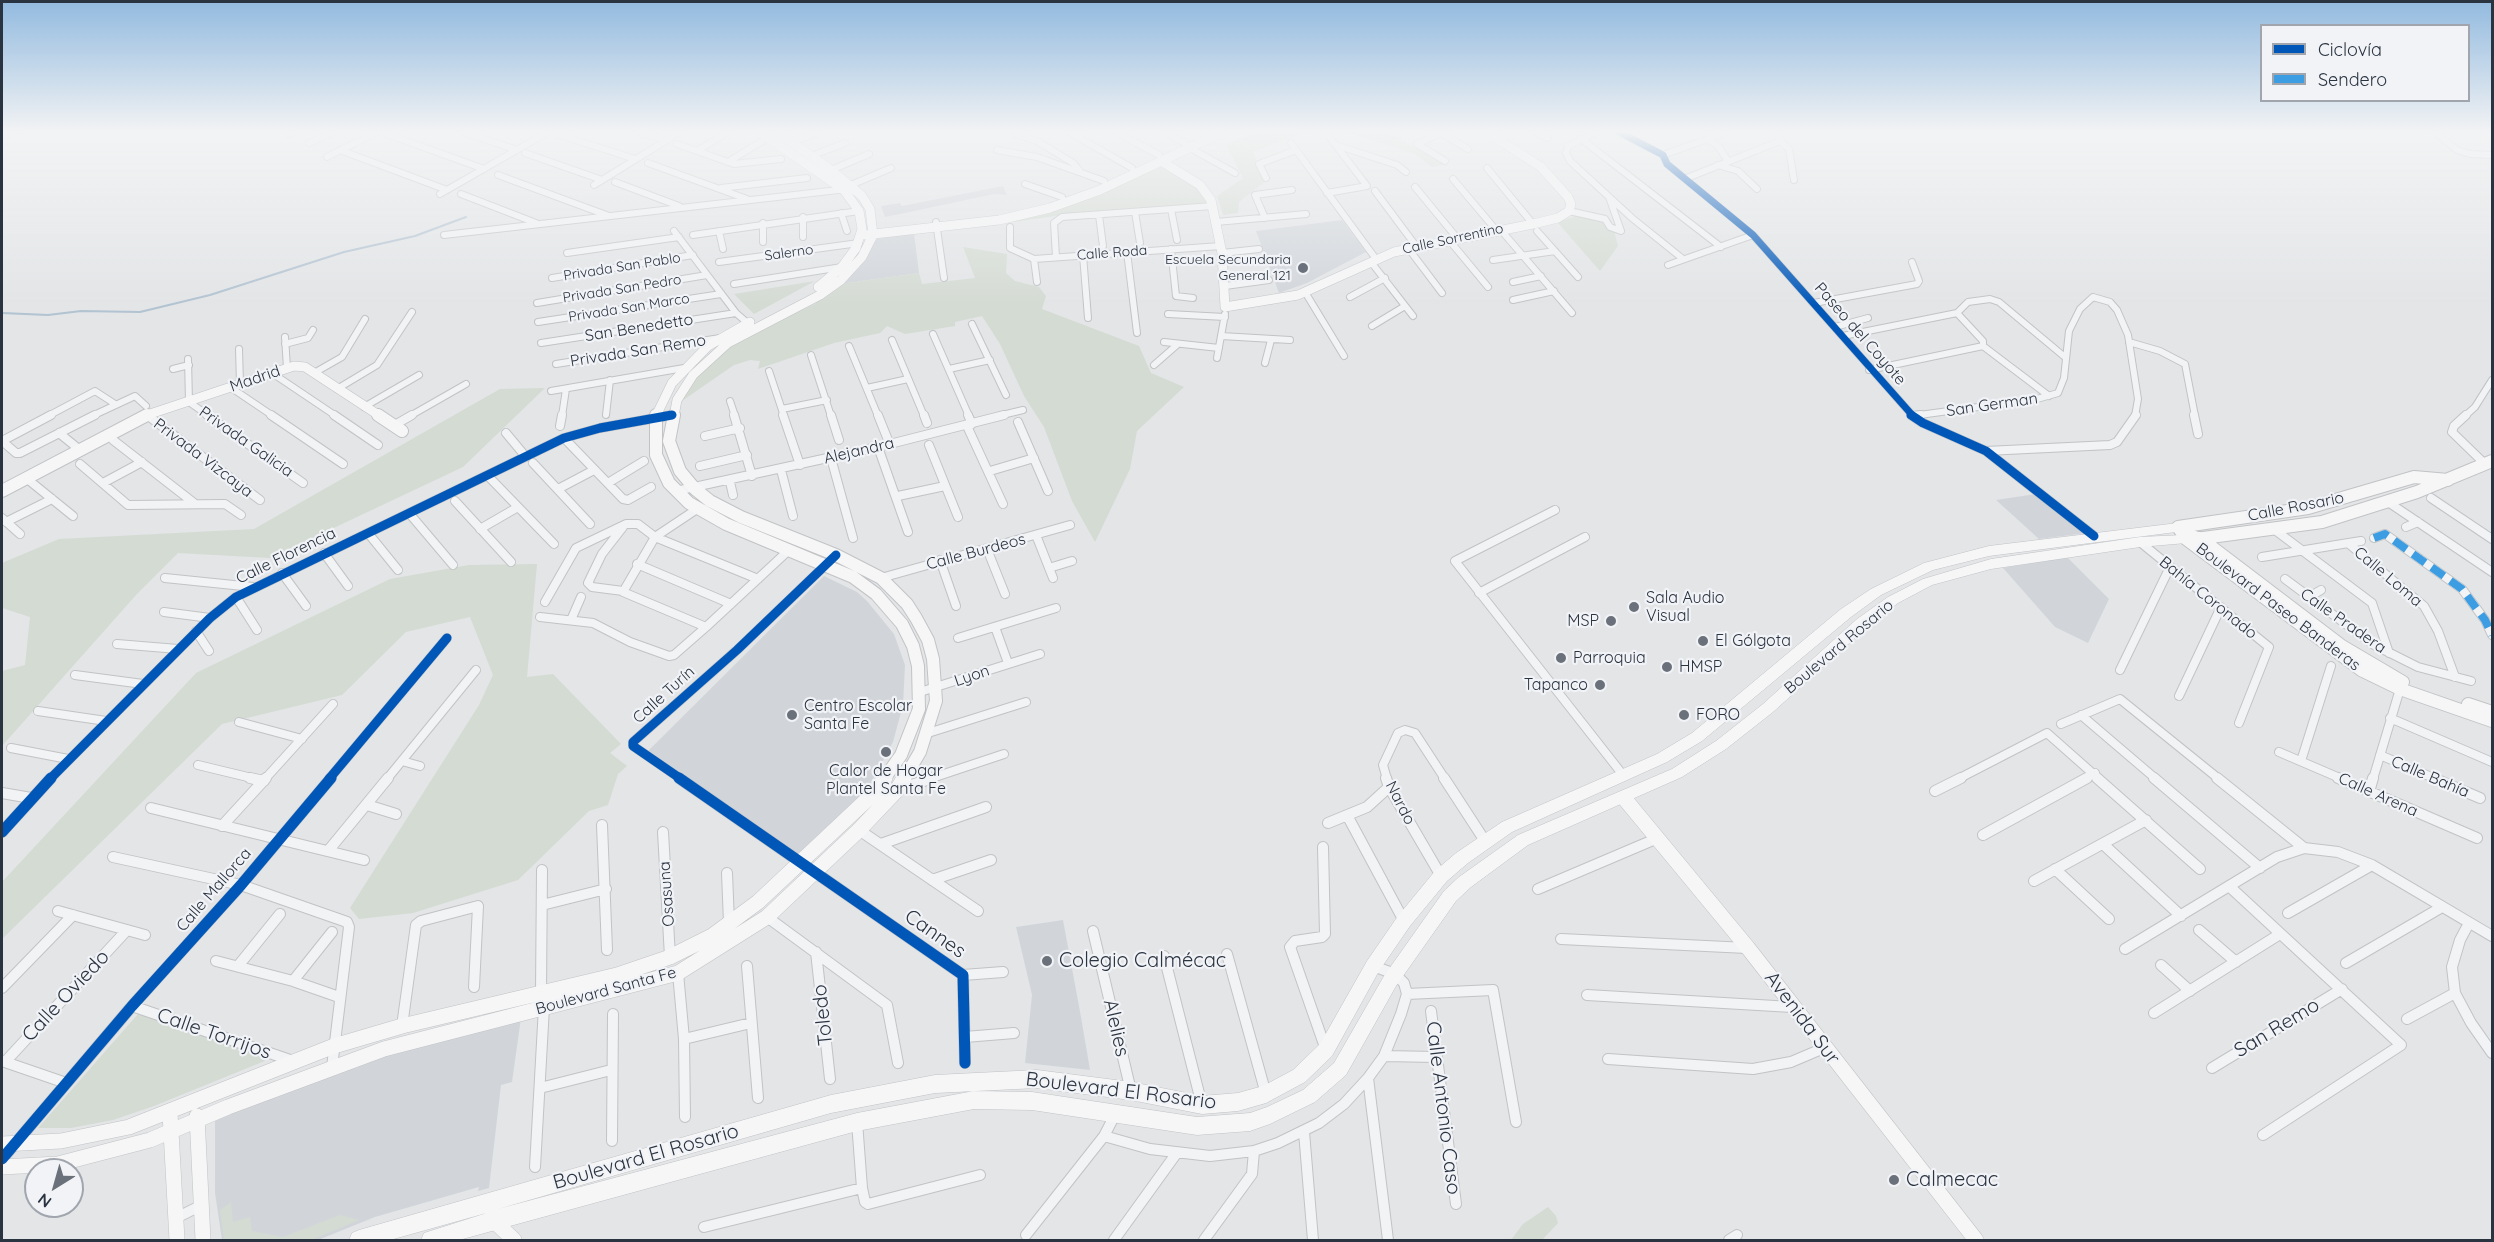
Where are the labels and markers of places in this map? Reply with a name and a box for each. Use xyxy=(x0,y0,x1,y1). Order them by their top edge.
place label: Escuela Secundaria General 121 xyxy=(1165,252,1291,284)
marker: Escuela Secundaria General 121 xyxy=(1296,261,1310,275)
place label: Sala Audio Visual xyxy=(1646,588,1725,626)
marker: Sala Audio Visual xyxy=(1627,600,1641,614)
place label: MSP xyxy=(1567,611,1599,631)
marker: MSP xyxy=(1604,614,1618,628)
place label: El Gólgota xyxy=(1715,631,1791,651)
marker: El Gólgota xyxy=(1696,634,1710,648)
place label: Parroquia xyxy=(1573,648,1646,668)
marker: Parroquia xyxy=(1554,651,1568,665)
place label: HMSP xyxy=(1679,657,1722,677)
marker: HMSP xyxy=(1660,660,1674,674)
place label: Tapanco xyxy=(1524,675,1588,695)
marker: Tapanco xyxy=(1593,678,1607,692)
place label: Centro Escolar Santa Fe xyxy=(804,696,912,734)
place label: FORO xyxy=(1696,705,1740,725)
marker: Centro Escolar Santa Fe xyxy=(785,708,799,722)
marker: FORO xyxy=(1677,708,1691,722)
marker: Calor de Hogar Plantel Santa Fe xyxy=(879,745,893,759)
place label: Calor de Hogar Plantel Santa Fe xyxy=(826,761,946,799)
place label: Colegio Calmécac xyxy=(1059,949,1226,973)
marker: Colegio Calmécac xyxy=(1040,954,1054,968)
place label: Calmecac xyxy=(1906,1168,1998,1192)
marker: Calmecac xyxy=(1887,1173,1901,1187)

